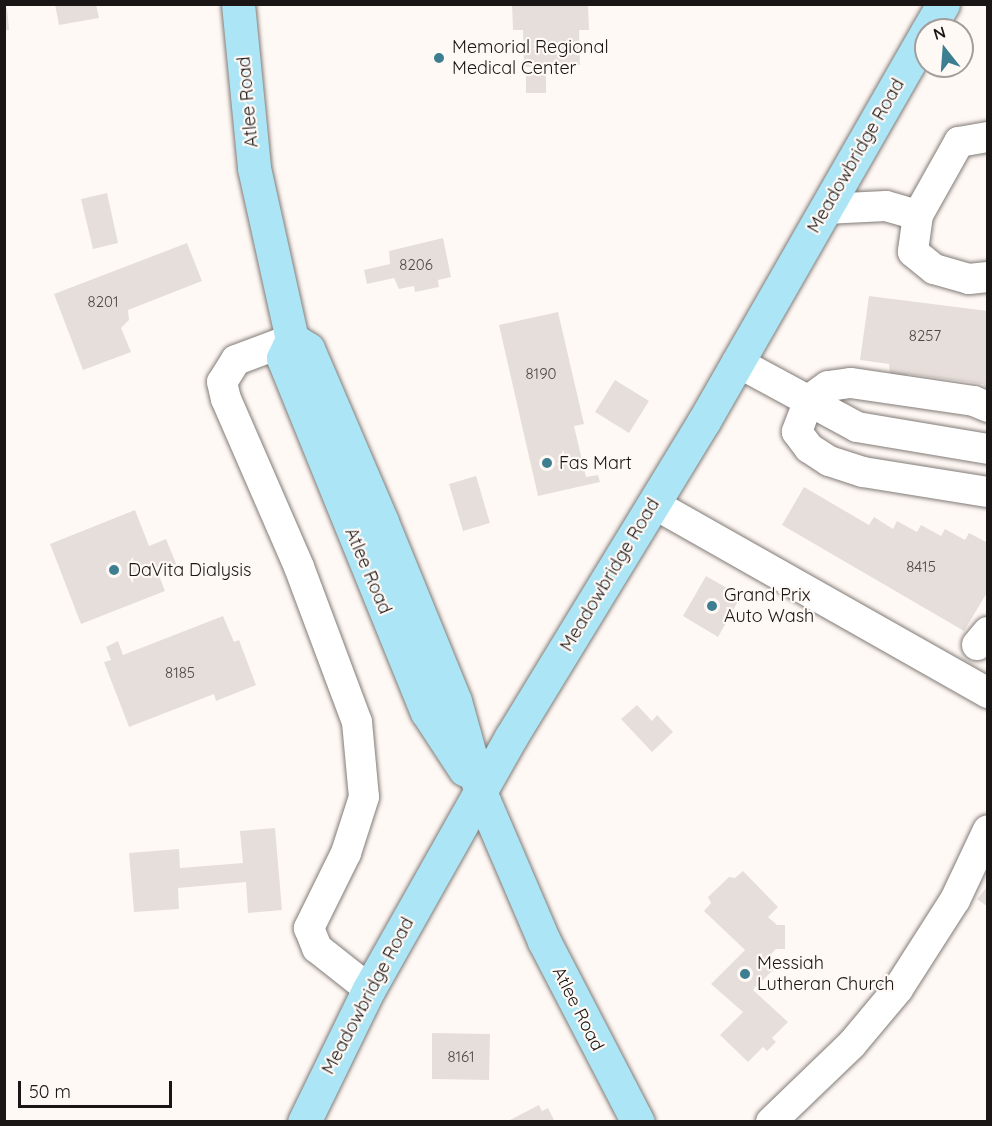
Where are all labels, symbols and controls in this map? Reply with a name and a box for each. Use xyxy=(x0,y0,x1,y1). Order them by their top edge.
north arrow xyxy=(914,18,974,78)
text: N xyxy=(931,21,948,44)
place label: Memorial Regional Medical Center xyxy=(452,37,609,80)
marker: Memorial Regional Medical Center xyxy=(430,49,448,67)
street label: Atlee Road xyxy=(233,55,263,149)
street label: Meadowbridge Road xyxy=(803,75,909,237)
house number: 8206 xyxy=(399,256,433,274)
house number: 8201 xyxy=(88,293,118,311)
house number: 8257 xyxy=(909,327,941,345)
house number: 8190 xyxy=(526,365,556,383)
place label: Fas Mart xyxy=(559,452,632,474)
marker: Fas Mart xyxy=(540,456,554,470)
street label: Meadowbridge Road xyxy=(556,495,664,655)
street label: Atlee Road xyxy=(340,525,396,617)
house number: 8415 xyxy=(906,558,936,576)
place label: DaVita Dialysis xyxy=(128,559,251,581)
marker: DaVita Dialysis xyxy=(105,561,123,579)
place label: Grand Prix Auto Wash xyxy=(724,585,814,628)
marker: Grand Prix Auto Wash xyxy=(705,599,719,613)
house number: 8185 xyxy=(165,664,195,682)
street label: Meadowbridge Road xyxy=(317,914,419,1078)
place label: Messiah Lutheran Church xyxy=(757,953,895,996)
street label: Atlee Road xyxy=(548,963,608,1055)
marker: Messiah Lutheran Church xyxy=(738,967,752,981)
house number: 8161 xyxy=(447,1048,475,1066)
scale bar xyxy=(21,1069,176,1107)
text: 50 m xyxy=(29,1080,71,1103)

